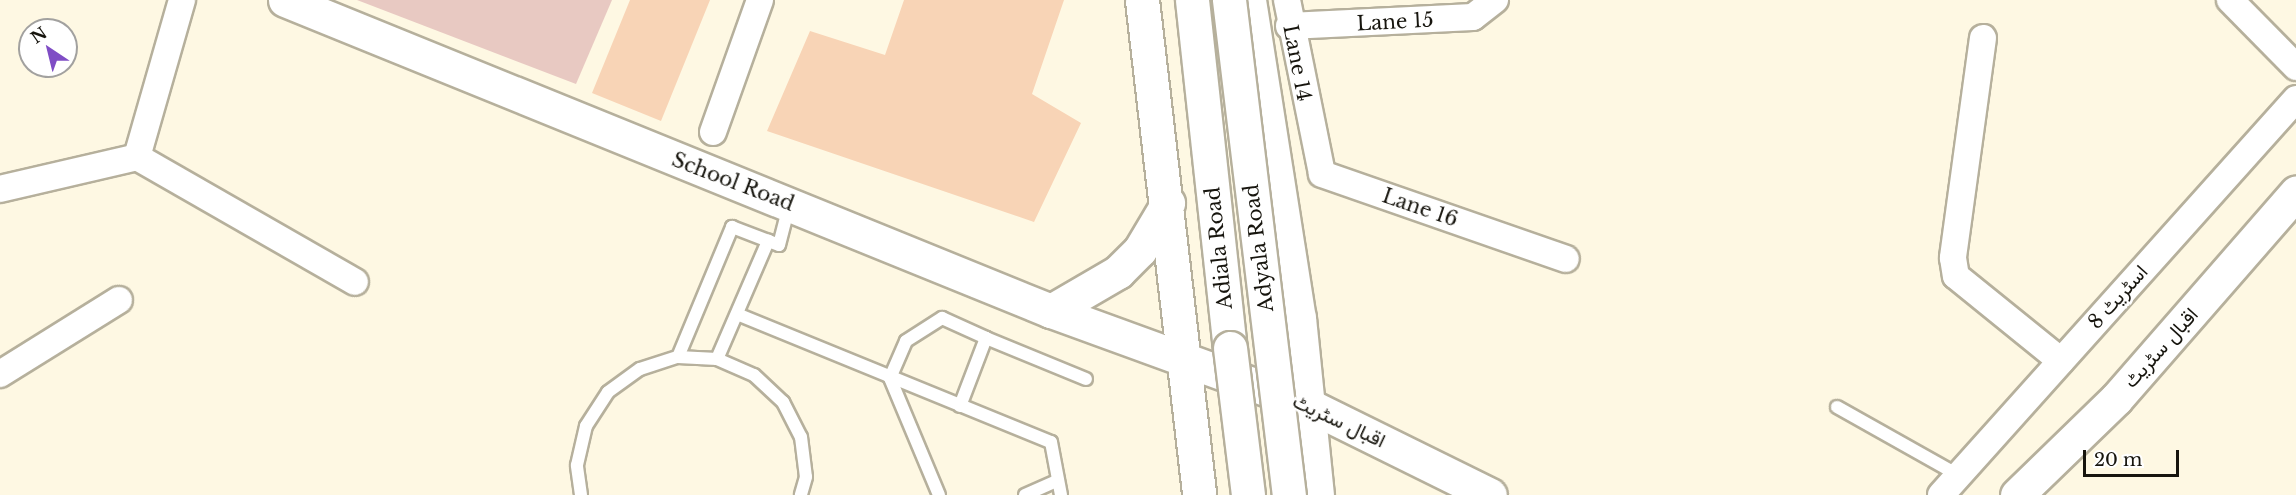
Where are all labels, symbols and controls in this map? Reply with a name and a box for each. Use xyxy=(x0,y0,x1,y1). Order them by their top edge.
street label: Lane 15 xyxy=(1356,8,1434,36)
north arrow xyxy=(18,18,78,78)
text: N xyxy=(27,22,51,47)
street label: Lane 14 xyxy=(1278,23,1316,103)
street label: School Road xyxy=(668,148,798,216)
street label: Adyala Road xyxy=(1239,183,1279,313)
street label: Lane 16 xyxy=(1379,184,1461,232)
street label: Adiala Road xyxy=(1201,186,1237,310)
street label: اسٹریٹ 8 xyxy=(2083,260,2153,334)
street label: اقبال سٹریٹ xyxy=(2119,303,2203,393)
street label: اقبال سٹریٹ xyxy=(1289,389,1389,453)
scale bar xyxy=(2086,438,2182,476)
text: 20 m xyxy=(2094,449,2142,471)

